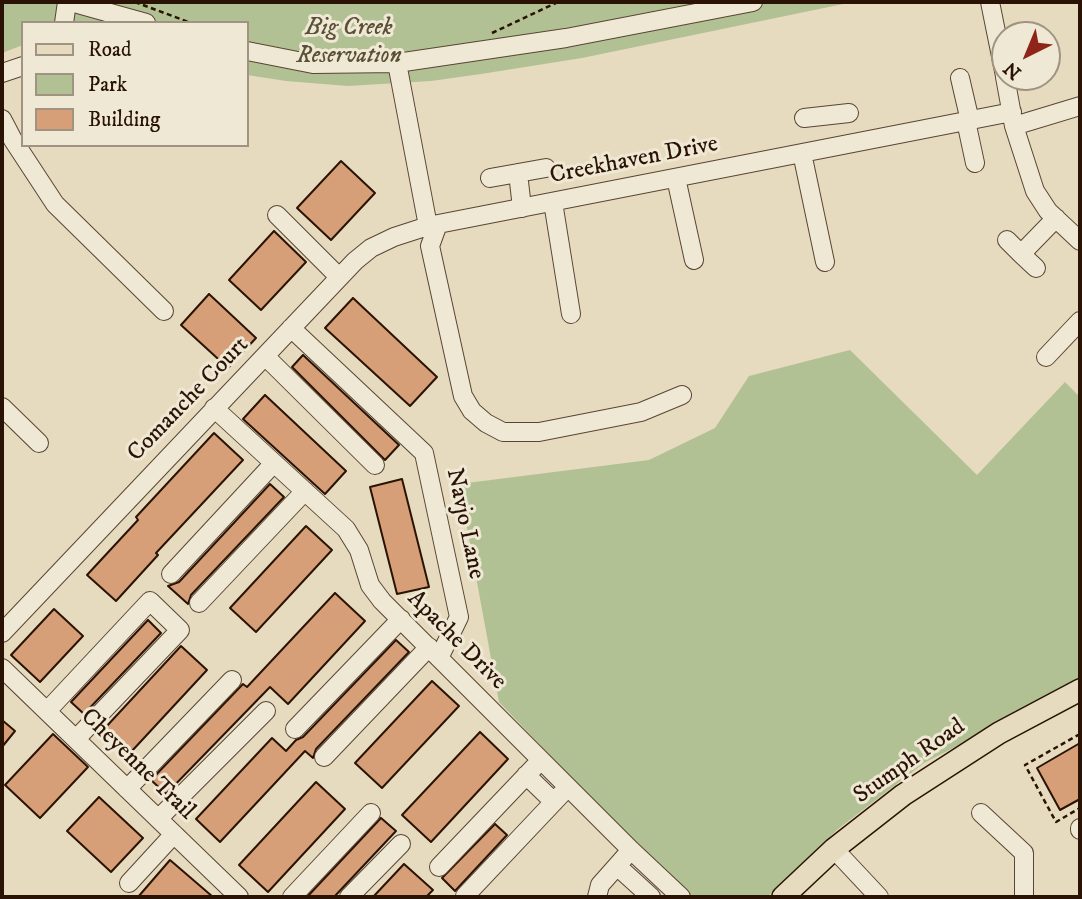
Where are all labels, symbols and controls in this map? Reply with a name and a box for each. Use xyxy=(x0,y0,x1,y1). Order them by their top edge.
park label: Big Creek Reservation xyxy=(296,15,402,71)
legend xyxy=(21,21,248,147)
north arrow xyxy=(991,21,1061,91)
text: Road xyxy=(88,37,132,63)
text: N xyxy=(999,57,1026,84)
text: Park xyxy=(88,72,127,98)
text: Building xyxy=(88,107,160,133)
street label: Creekhaven Drive xyxy=(547,131,721,191)
street label: Comanche Court xyxy=(122,332,256,468)
street label: Navjo Lane xyxy=(438,466,490,582)
street label: Apache Drive xyxy=(400,585,512,697)
street label: Cheyenne Trail xyxy=(74,703,200,827)
street label: Stumph Road xyxy=(849,713,971,811)

